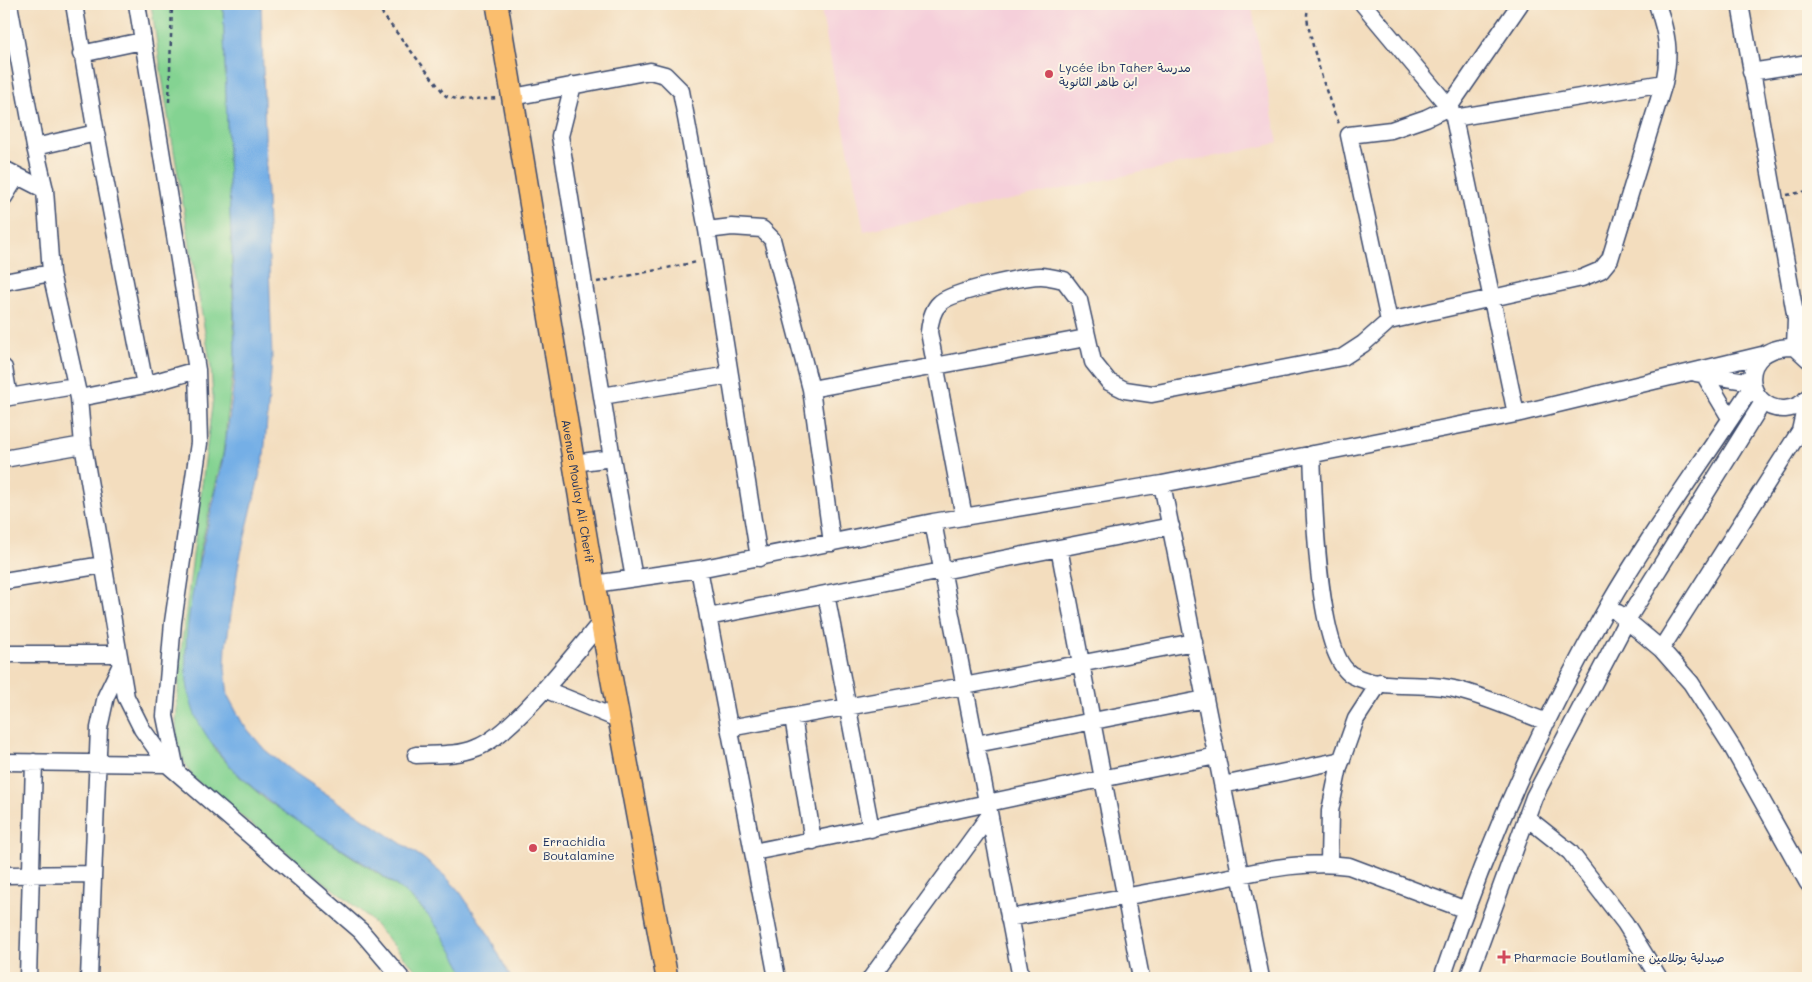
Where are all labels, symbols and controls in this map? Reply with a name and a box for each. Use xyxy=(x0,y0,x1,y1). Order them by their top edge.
place label: Lycée ibn Taher مدرسة ابن طاهر الثانوية xyxy=(1059,59,1191,90)
marker: Lycée ibn Taher مدرسة ابن طاهر الثانوية xyxy=(1043,68,1055,80)
street label: Avenue Moulay Ali Cherif xyxy=(559,418,598,565)
place label: Errachidia Boutalamine xyxy=(543,833,615,863)
marker: Errachidia Boutalamine xyxy=(527,842,539,854)
place label: Pharmacie Boutlamine صيدلية بوتلامين xyxy=(1514,949,1725,966)
marker: Pharmacie Boutlamine صيدلية بوتلامين xyxy=(1498,951,1510,963)

